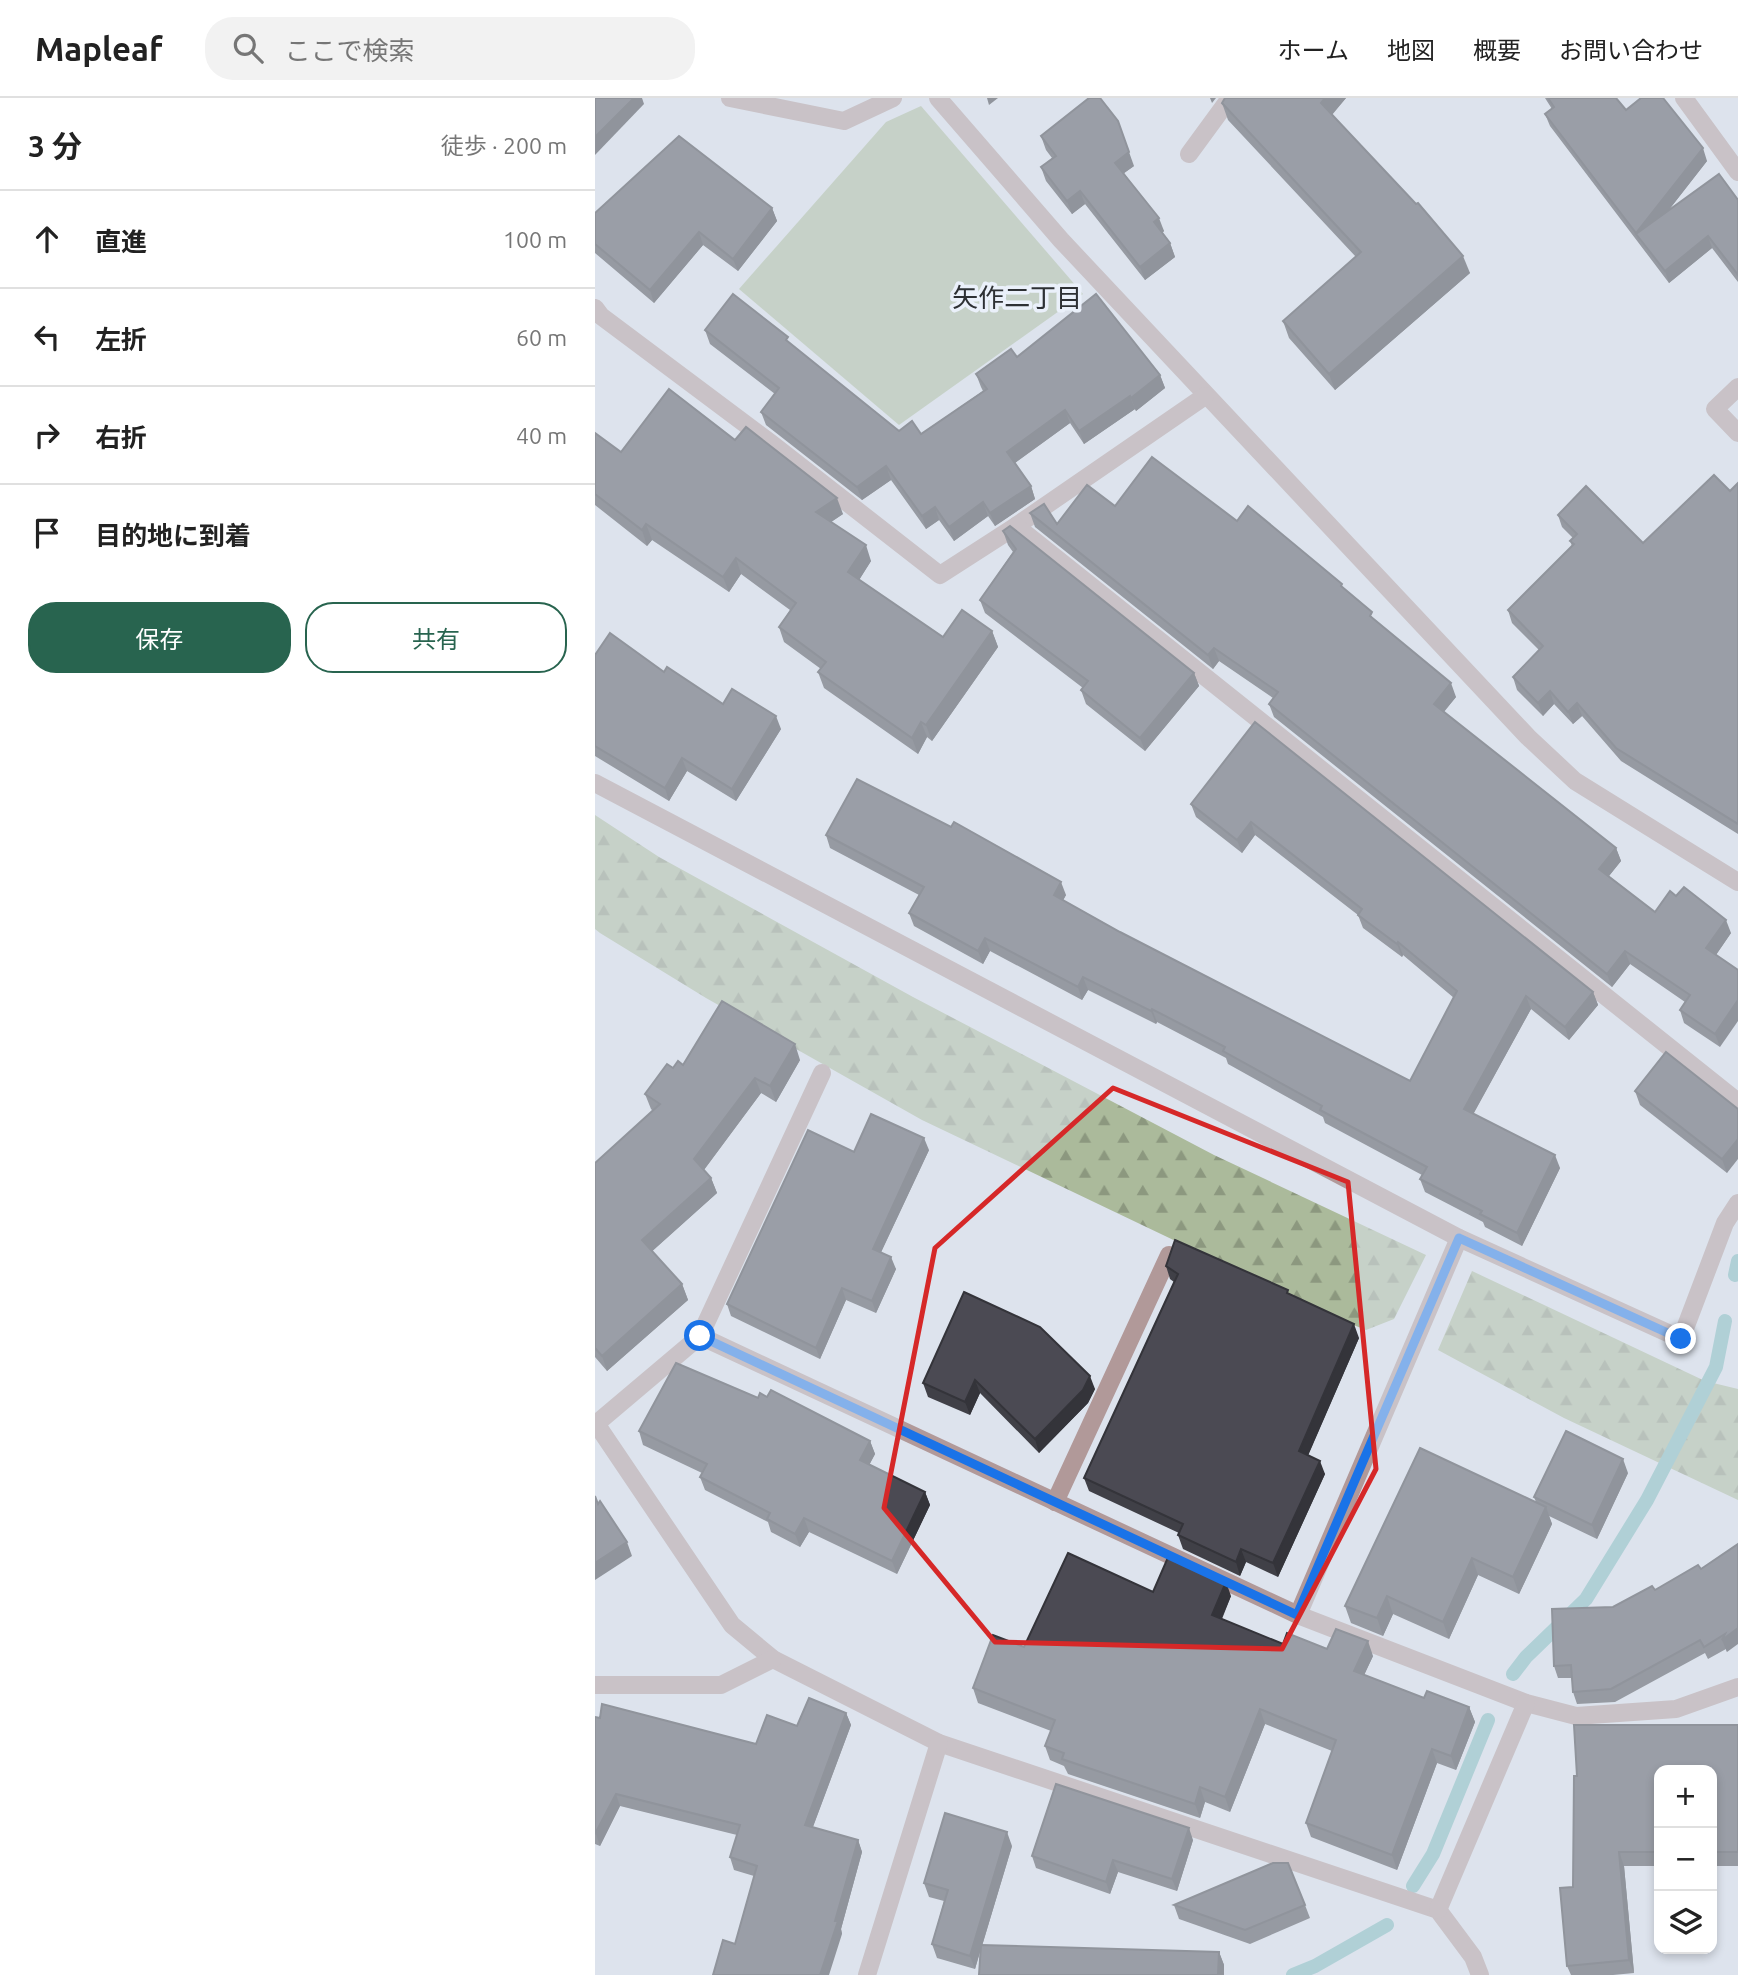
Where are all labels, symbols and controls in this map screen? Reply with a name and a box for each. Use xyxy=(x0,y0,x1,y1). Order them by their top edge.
search box xyxy=(205,17,695,80)
icon: search xyxy=(229,29,267,67)
text: Mapleaf xyxy=(35,30,163,67)
text: ここで検索 xyxy=(285,36,415,65)
text: ホーム xyxy=(1278,37,1349,64)
text: 地図 xyxy=(1387,37,1435,64)
text: 概要 xyxy=(1473,37,1521,64)
text: お問い合わせ xyxy=(1559,37,1703,64)
text: 3 分 xyxy=(28,129,82,163)
text: 徒歩 · 200 m xyxy=(441,133,567,158)
icon: ahead xyxy=(28,220,66,258)
text: 直進 xyxy=(95,227,147,256)
text: 100 m xyxy=(503,227,567,252)
district label: 矢作二丁目 xyxy=(952,283,1082,312)
icon: left xyxy=(28,318,66,356)
text: 左折 xyxy=(95,325,147,354)
text: 60 m xyxy=(516,325,567,350)
icon: right xyxy=(28,416,66,454)
text: 右折 xyxy=(95,423,147,452)
text: 40 m xyxy=(516,423,567,448)
icon: arrive xyxy=(28,514,66,552)
text: 目的地に到着 xyxy=(95,521,251,550)
button: 保存 xyxy=(28,602,291,673)
button: 共有 xyxy=(305,602,567,673)
route start xyxy=(684,1320,715,1351)
route end xyxy=(1665,1323,1696,1354)
map controls xyxy=(1654,1765,1717,1954)
button: + xyxy=(1654,1765,1717,1828)
button: − xyxy=(1654,1828,1717,1891)
button: layers xyxy=(1654,1891,1717,1954)

